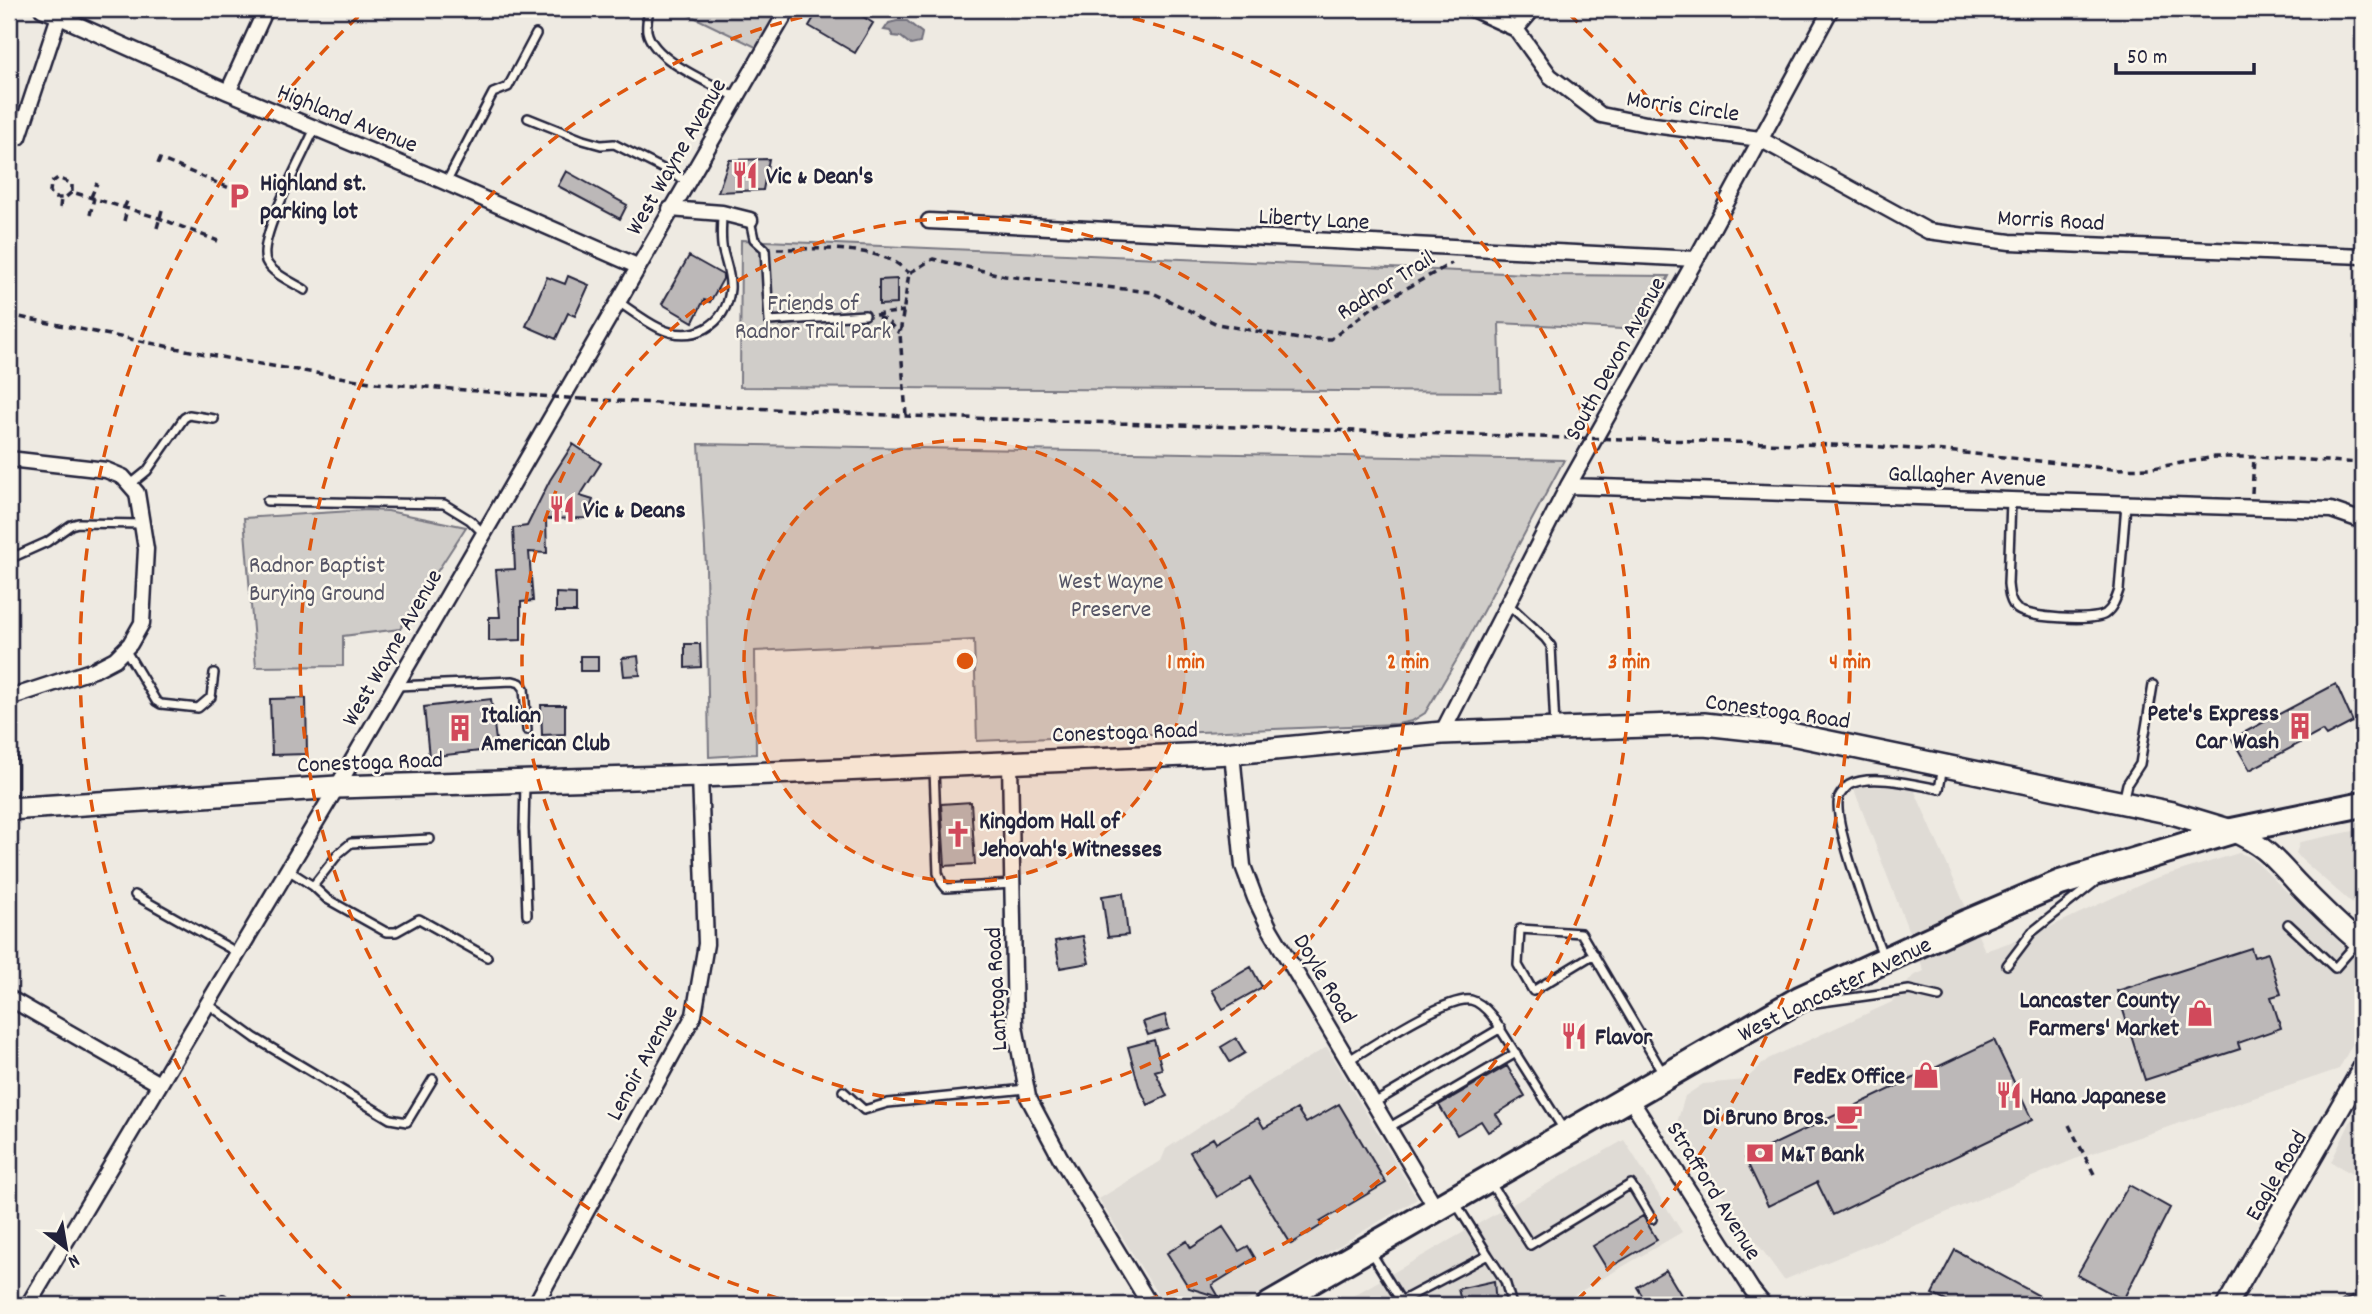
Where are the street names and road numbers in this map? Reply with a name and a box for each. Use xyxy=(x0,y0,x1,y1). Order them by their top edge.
street label: West Wayne Avenue xyxy=(619,73,736,242)
street label: Highland Avenue xyxy=(272,76,422,163)
street label: Morris Circle xyxy=(1624,83,1741,133)
street label: Liberty Lane xyxy=(1258,201,1370,241)
street label: Morris Road xyxy=(1996,202,2105,242)
street label: Radnor Trail xyxy=(1331,243,1443,330)
street label: South Devon Avenue xyxy=(1557,271,1676,448)
street label: Gallagher Avenue xyxy=(1887,458,2047,498)
street label: West Wayne Avenue xyxy=(335,564,452,733)
street label: Conestoga Road xyxy=(1703,686,1852,740)
street label: Conestoga Road xyxy=(1052,714,1199,754)
street label: Conestoga Road xyxy=(297,744,444,784)
street label: Lantoga Road xyxy=(978,926,1018,1052)
street label: Doyle Road xyxy=(1283,928,1364,1031)
street label: West Lancaster Avenue xyxy=(1733,929,1938,1052)
street label: Lenoir Avenue xyxy=(599,1000,688,1127)
street label: Strafford Avenue xyxy=(1656,1116,1769,1268)
street label: Eagle Road xyxy=(2238,1125,2317,1228)

